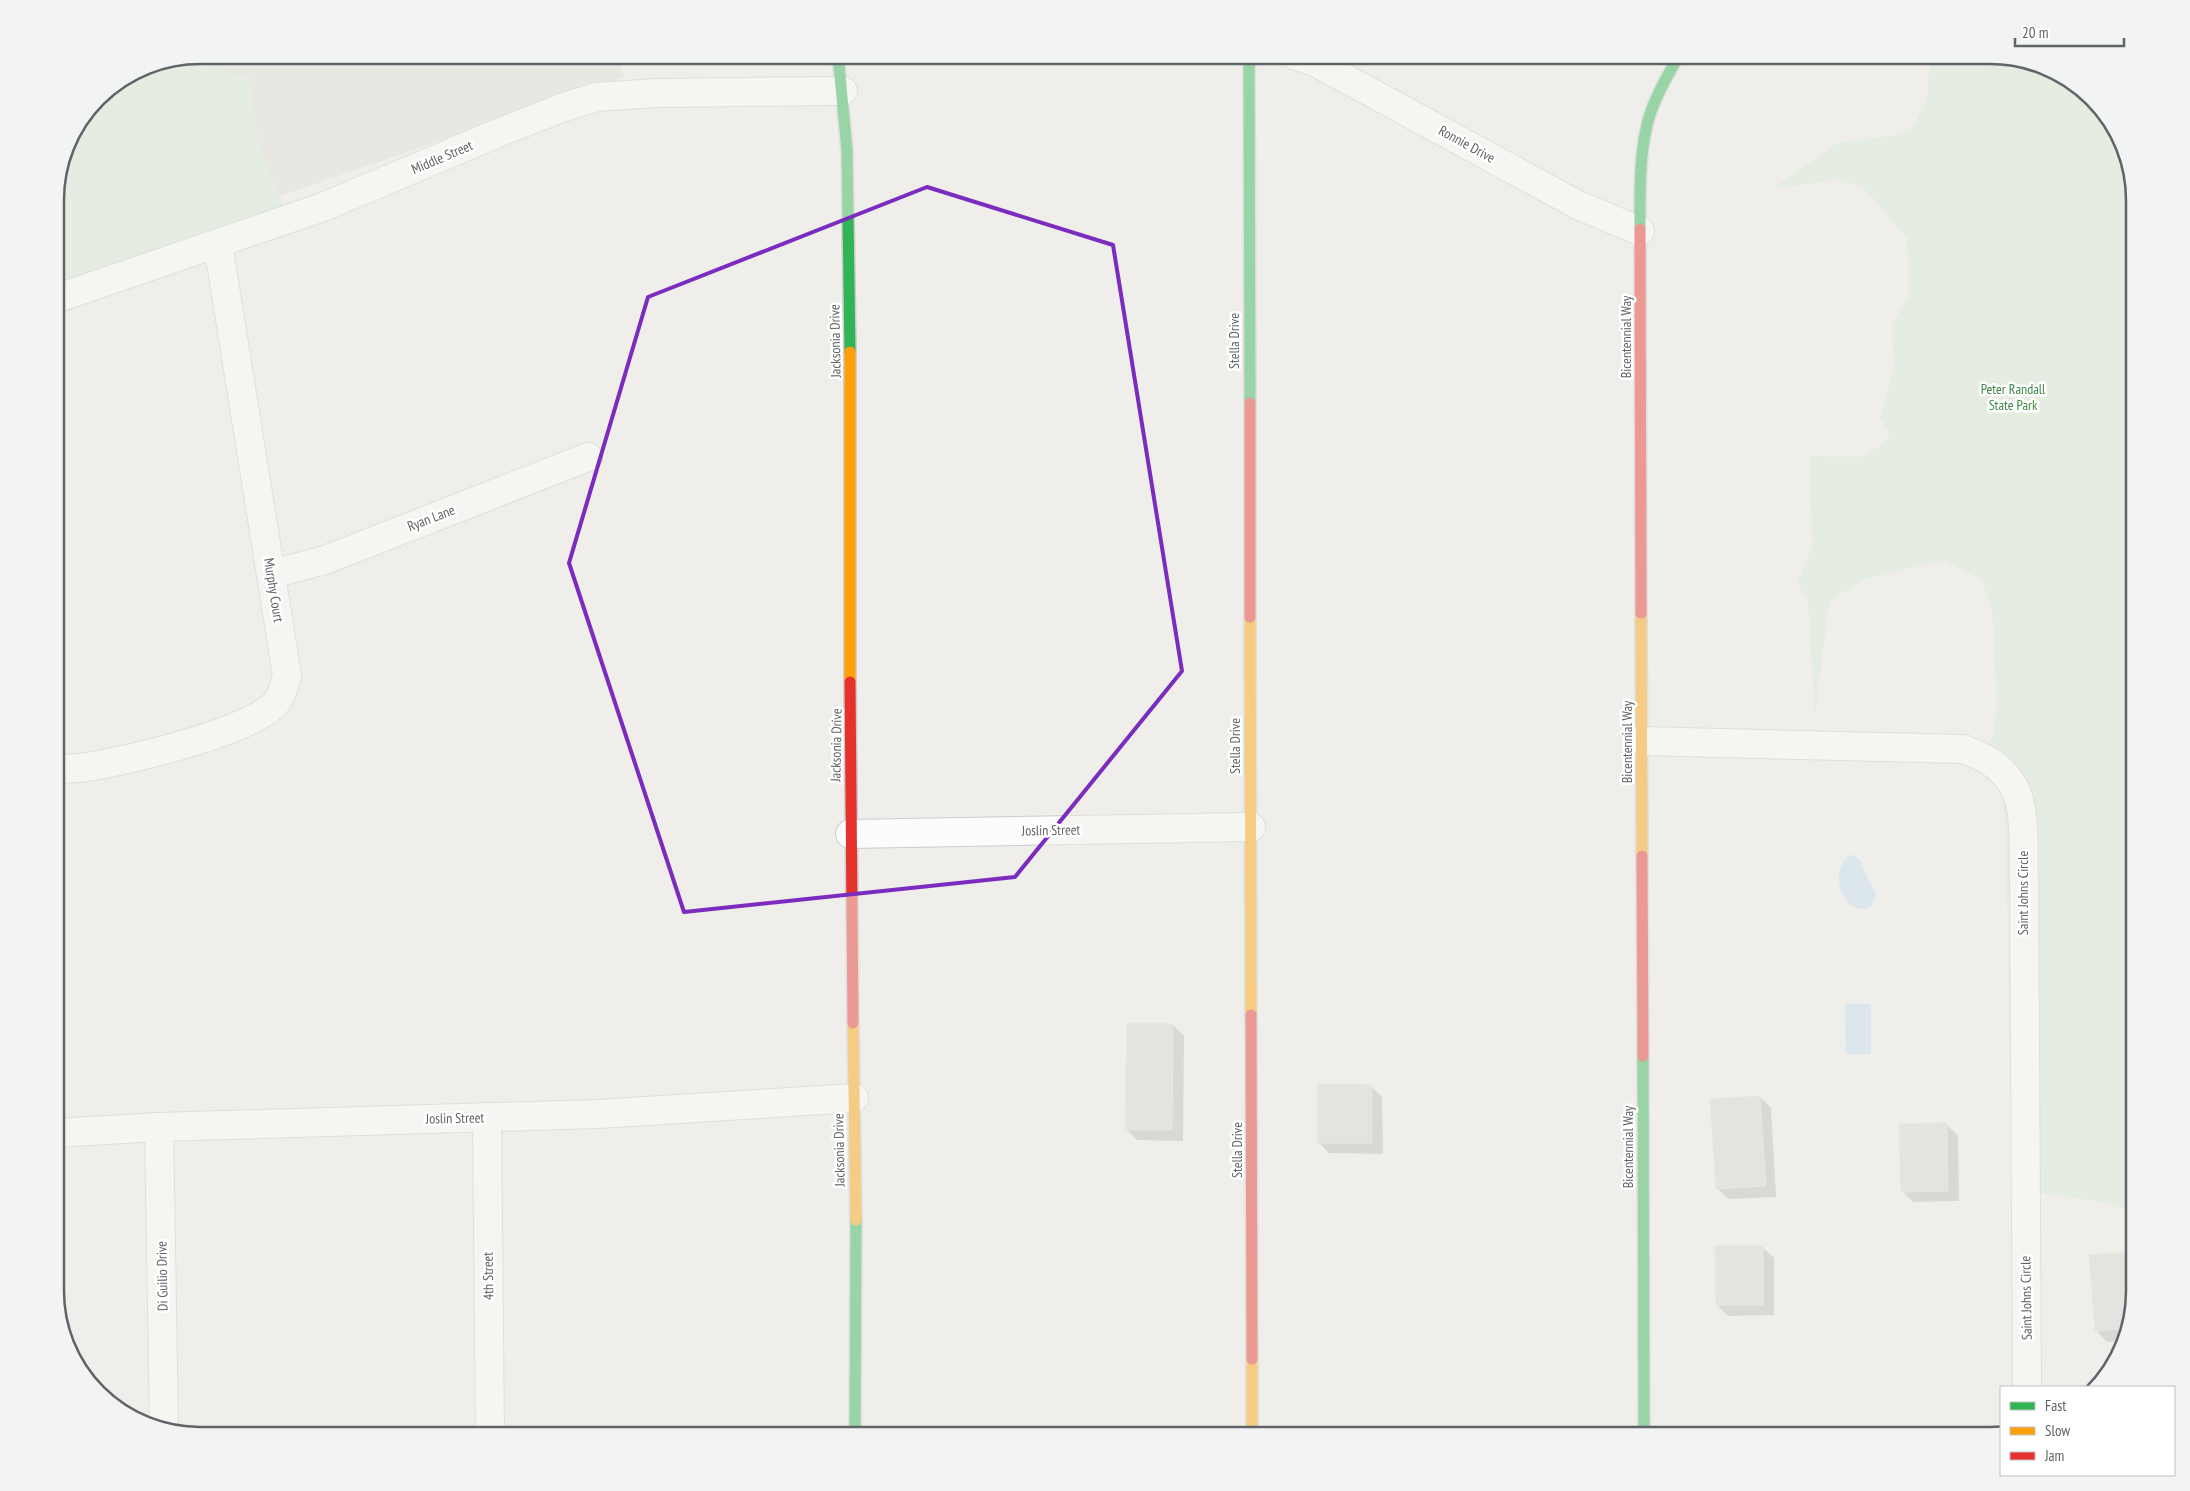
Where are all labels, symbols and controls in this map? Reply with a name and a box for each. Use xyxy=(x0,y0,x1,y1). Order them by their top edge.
scale bar xyxy=(2015,15,2124,47)
text: 20 m xyxy=(2022,23,2048,42)
street label: Ronnie Drive xyxy=(1436,121,1499,167)
street label: Middle Street xyxy=(409,136,476,178)
street label: Bicentennial Way xyxy=(1617,295,1635,378)
street label: Jacksonia Drive xyxy=(825,304,845,379)
street label: Stella Drive xyxy=(1225,313,1243,369)
park label: Peter Randall State Park xyxy=(1981,380,2046,414)
street label: Ryan Lane xyxy=(405,501,458,535)
street label: Murphy Court xyxy=(260,556,288,624)
street label: Bicentennial Way xyxy=(1618,700,1636,783)
street label: Jacksonia Drive xyxy=(826,708,846,783)
street label: Stella Drive xyxy=(1226,718,1244,774)
street label: Joslin Street xyxy=(1021,820,1081,840)
street label: Saint Johns Circle xyxy=(2014,851,2032,935)
street label: Bicentennial Way xyxy=(1619,1105,1637,1188)
street label: Joslin Street xyxy=(425,1108,485,1128)
street label: Jacksonia Drive xyxy=(829,1113,849,1188)
street label: Stella Drive xyxy=(1228,1122,1246,1178)
street label: Di Guilio Drive xyxy=(152,1241,172,1311)
street label: 4th Street xyxy=(479,1252,497,1300)
street label: Saint Johns Circle xyxy=(2016,1255,2036,1340)
legend xyxy=(2000,1386,2175,1476)
text: Fast xyxy=(2045,1396,2066,1415)
text: Slow xyxy=(2045,1421,2070,1440)
text: Jam xyxy=(2044,1446,2064,1465)

